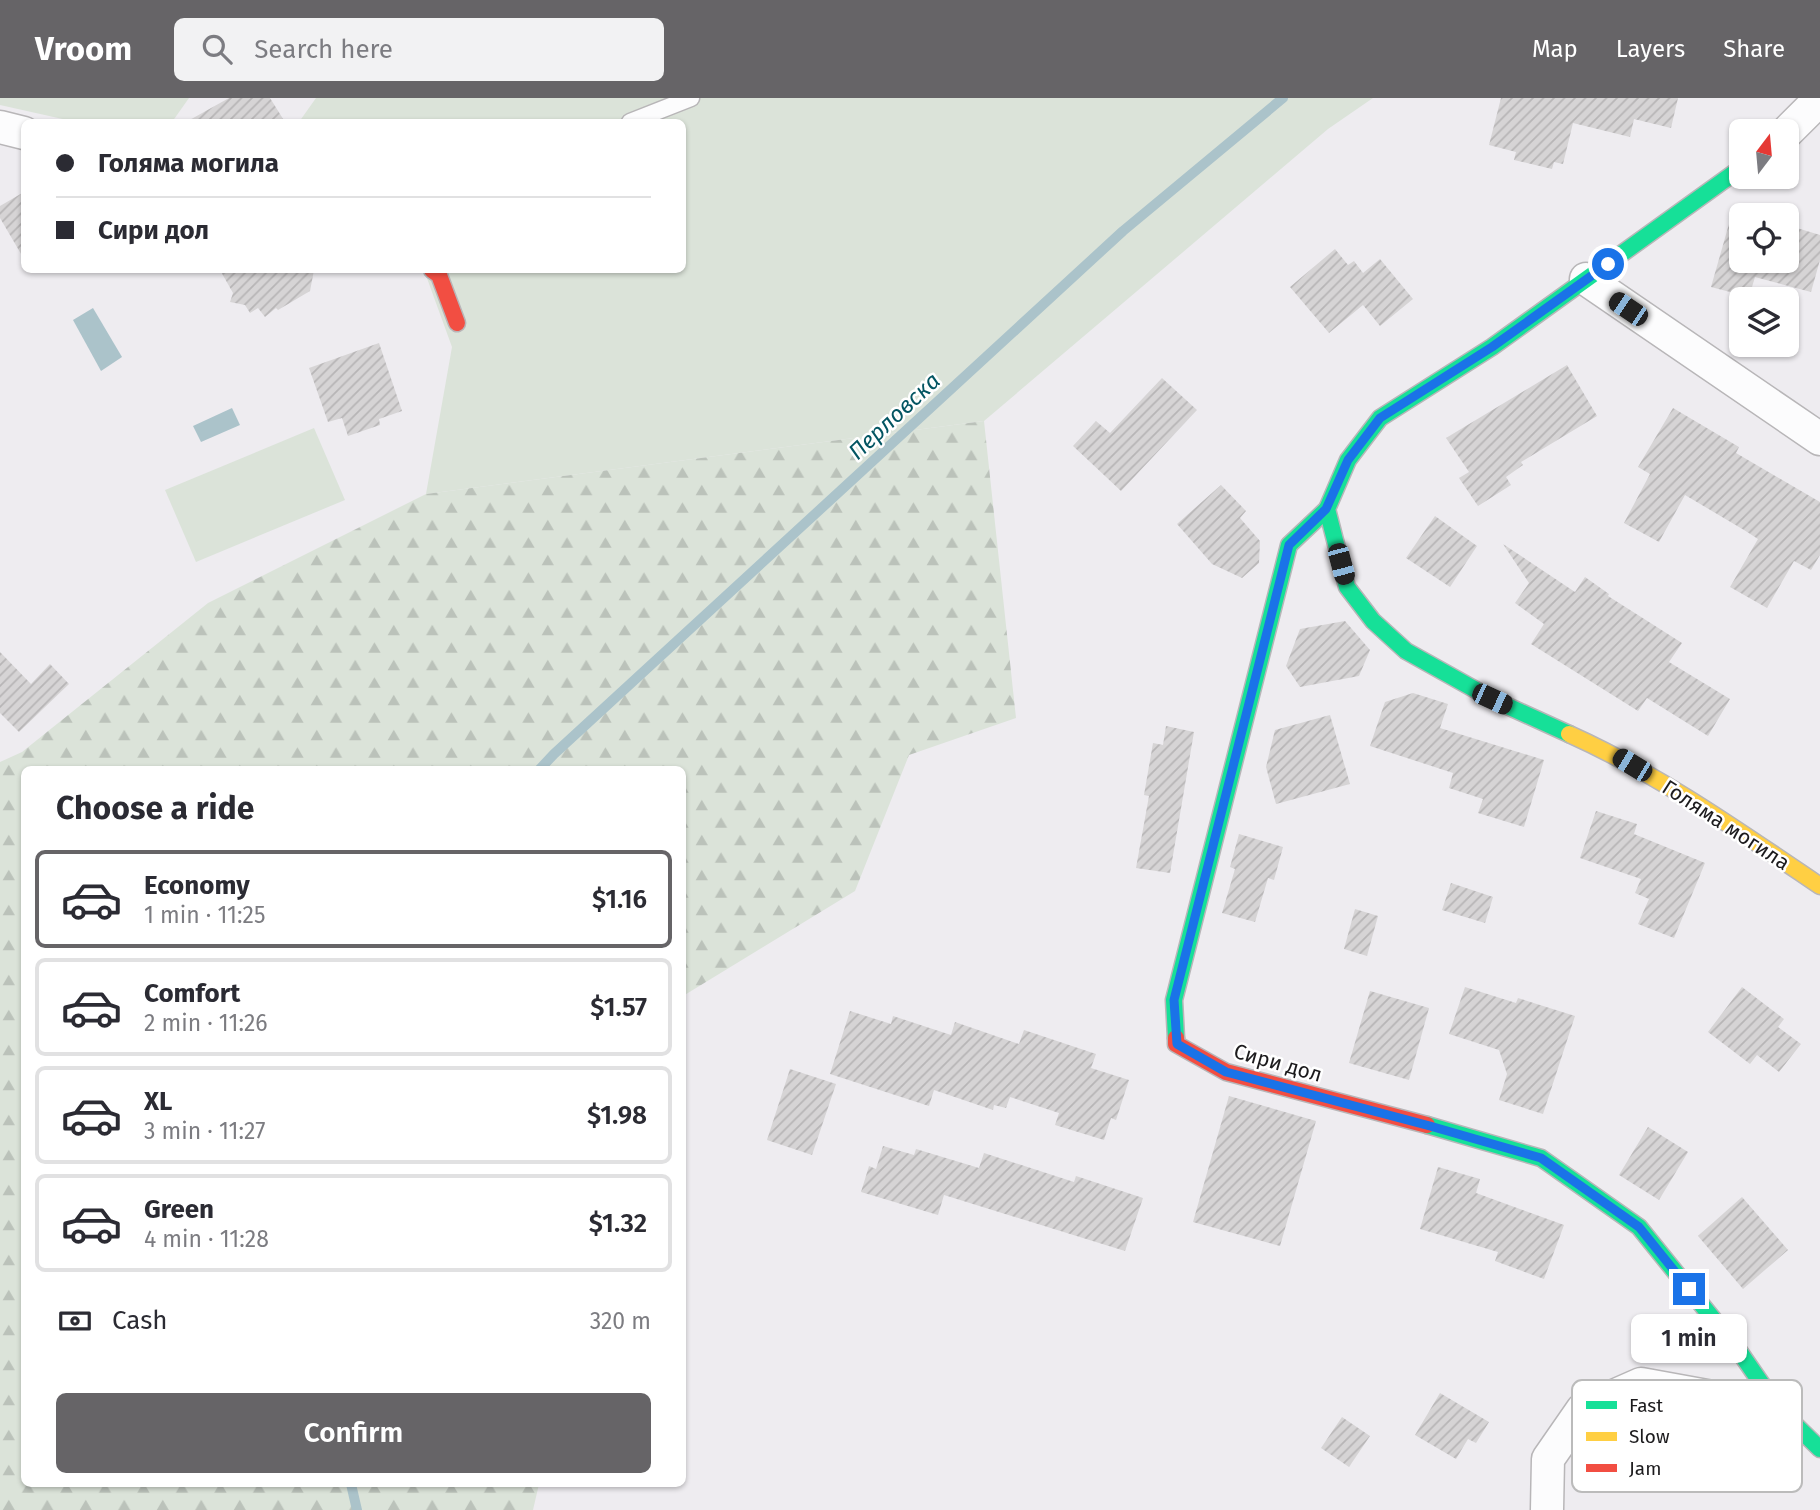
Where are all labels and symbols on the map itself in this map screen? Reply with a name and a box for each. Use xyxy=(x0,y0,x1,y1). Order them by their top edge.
north arrow xyxy=(1729,119,1799,189)
route start xyxy=(1592,248,1624,280)
car xyxy=(1605,289,1652,329)
water label: Перловска xyxy=(842,367,946,465)
car xyxy=(1326,541,1357,587)
car xyxy=(1469,681,1516,717)
car xyxy=(1609,745,1656,785)
street label: Голяма могила xyxy=(1657,774,1795,876)
street label: Сири дол xyxy=(1231,1038,1325,1088)
route end xyxy=(1673,1273,1705,1305)
callout: 1 min xyxy=(1631,1314,1747,1362)
legend xyxy=(1572,1380,1802,1492)
text: Fast xyxy=(1629,1394,1663,1417)
text: Slow xyxy=(1629,1425,1670,1448)
text: Jam xyxy=(1629,1457,1661,1480)

